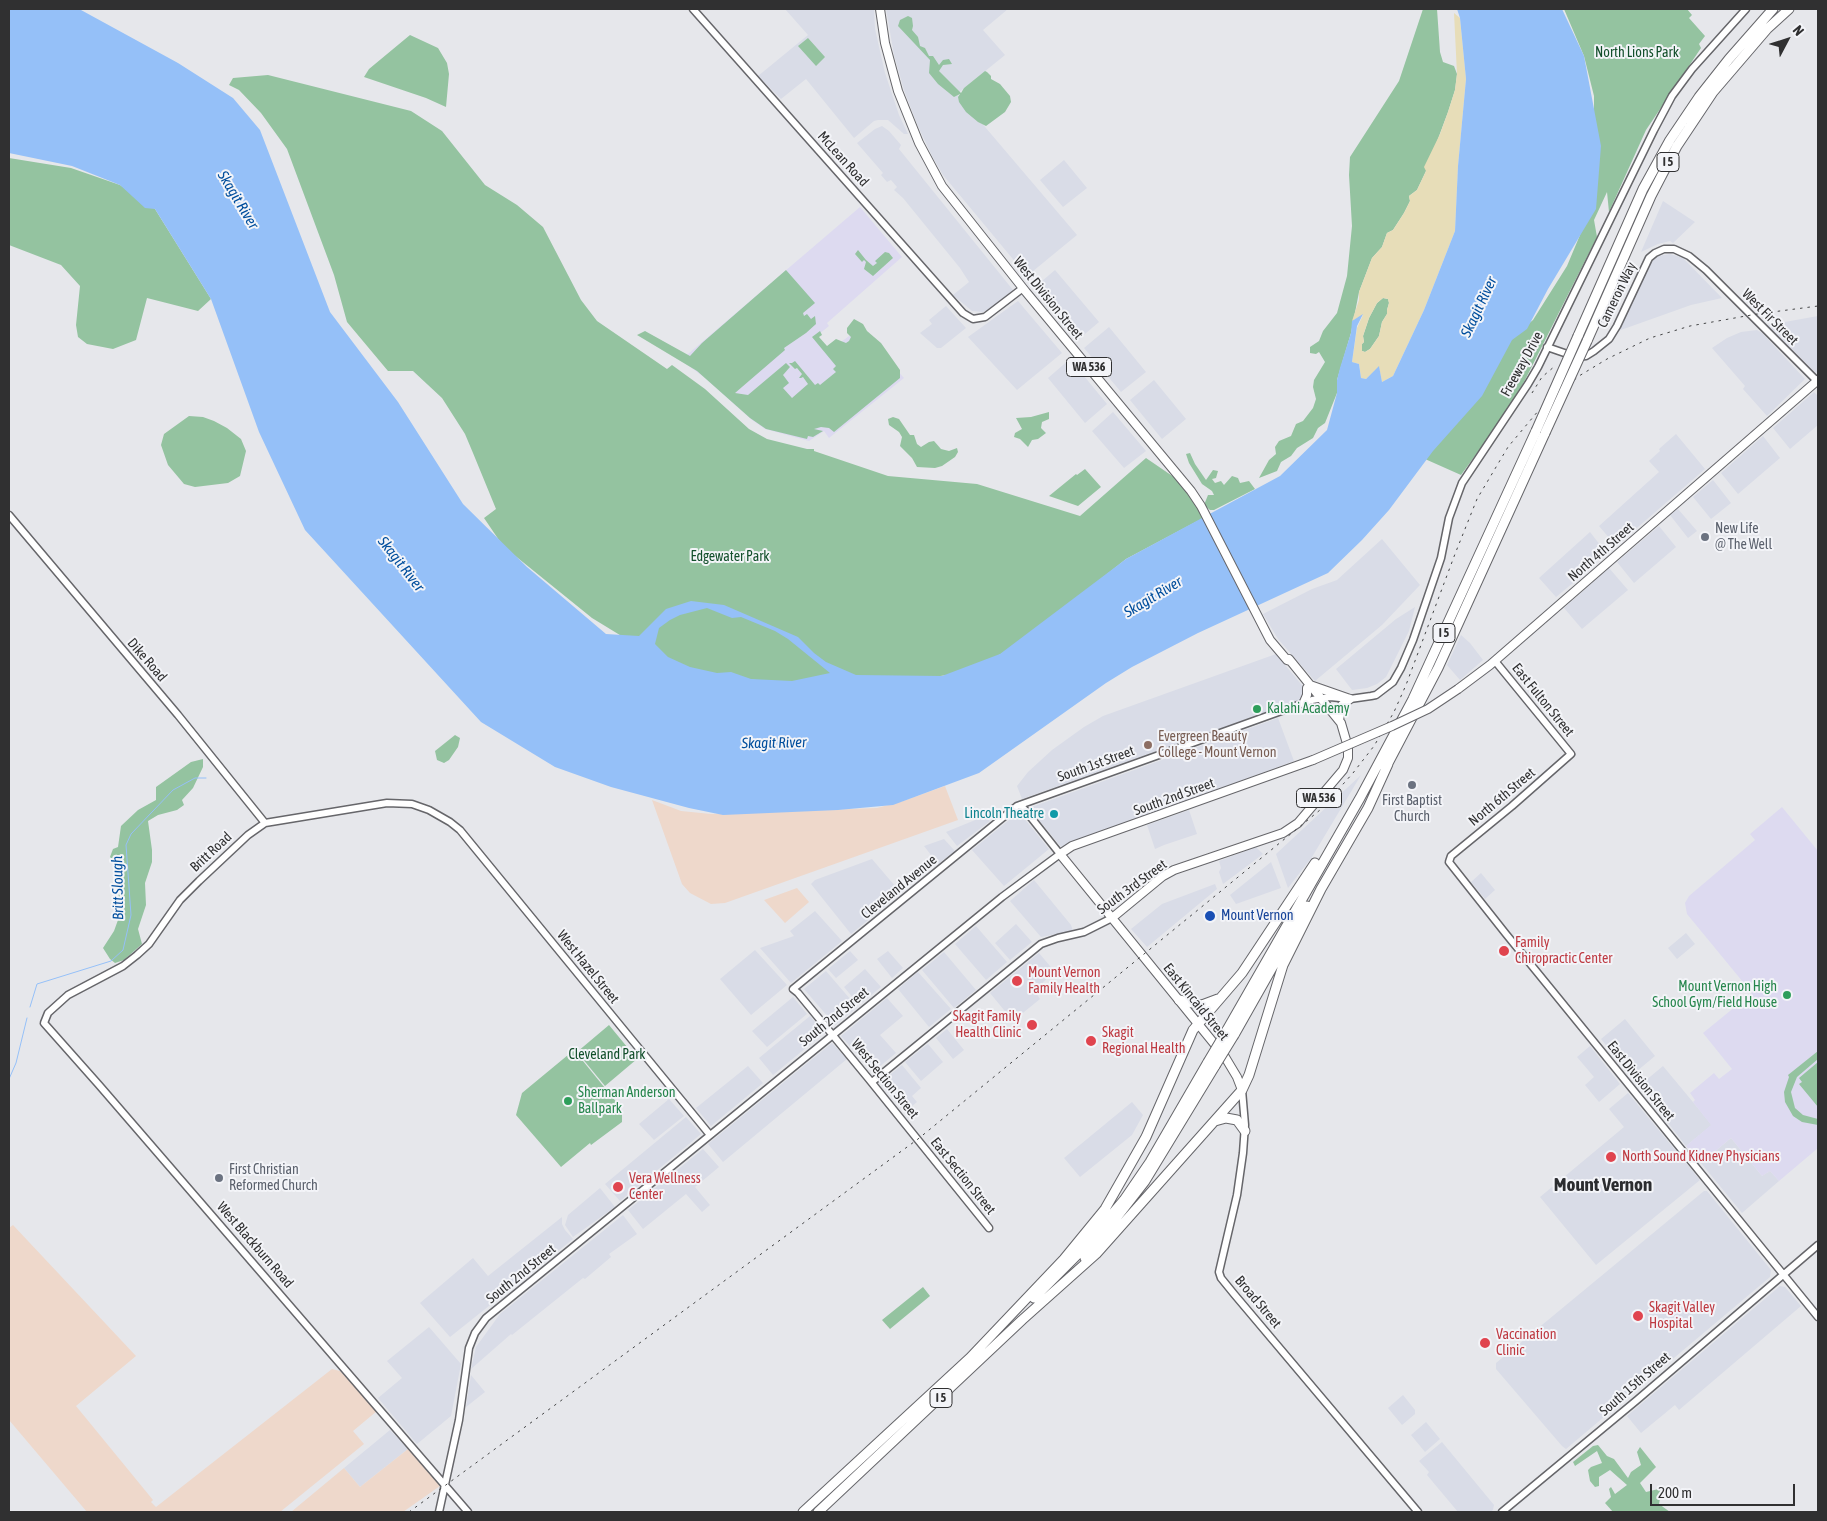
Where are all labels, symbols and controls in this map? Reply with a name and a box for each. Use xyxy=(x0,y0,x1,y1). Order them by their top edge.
north arrow xyxy=(1762,15,1812,65)
text: N xyxy=(1790,22,1807,39)
park label: North Lions Park xyxy=(1595,45,1679,61)
street label: McLean Road xyxy=(814,128,872,190)
road number: I 5 xyxy=(1657,152,1679,172)
water label: Skagit River xyxy=(214,168,262,232)
street label: West Division Street xyxy=(1010,253,1086,343)
street label: Cameron Way xyxy=(1594,260,1640,330)
water label: Skagit River xyxy=(1457,274,1501,340)
street label: West Fir Street xyxy=(1738,285,1802,349)
street label: Freeway Drive xyxy=(1497,329,1547,399)
road number: WA 536 xyxy=(1066,358,1112,377)
street label: North 4th Street xyxy=(1565,519,1637,585)
place label: New Life @ The Well xyxy=(1715,521,1772,554)
marker: New Life @ The Well xyxy=(1699,531,1711,543)
water label: Skagit River xyxy=(374,533,428,595)
park label: Edgewater Park xyxy=(691,549,769,565)
water label: Skagit River xyxy=(1121,573,1185,621)
road number: I 5 xyxy=(1433,624,1455,642)
street label: Dike Road xyxy=(124,635,170,685)
street label: East Fulton Street xyxy=(1508,660,1578,740)
place label: Kalahi Academy xyxy=(1267,701,1350,717)
marker: Kalahi Academy xyxy=(1251,703,1263,715)
place label: Evergreen Beauty College - Mount Vernon xyxy=(1158,729,1276,762)
water label: Skagit River xyxy=(742,733,806,753)
marker: Evergreen Beauty College - Mount Vernon xyxy=(1142,739,1154,751)
street label: South 1st Street xyxy=(1055,742,1137,786)
street label: North 6th Street xyxy=(1465,764,1539,830)
street label: South 2nd Street xyxy=(1131,775,1217,819)
marker: First Baptist Church xyxy=(1406,779,1418,791)
road number: WA 536 xyxy=(1296,788,1342,808)
place label: First Baptist Church xyxy=(1382,793,1442,826)
place label: Lincoln Theatre xyxy=(964,806,1044,822)
marker: Lincoln Theatre xyxy=(1048,808,1060,820)
street label: Britt Road xyxy=(187,829,235,875)
street label: Cleveland Avenue xyxy=(858,851,940,923)
water label: Britt Slough xyxy=(108,856,128,920)
street label: South 3rd Street xyxy=(1094,856,1170,918)
place label: Mount Vernon xyxy=(1221,908,1294,924)
marker: Mount Vernon xyxy=(1203,909,1217,923)
street label: West Hazel Street xyxy=(553,927,623,1007)
place label: Family Chiropractic Center xyxy=(1515,935,1612,968)
marker: Family Chiropractic Center xyxy=(1497,944,1511,958)
street label: East Kincaid Street xyxy=(1160,960,1232,1044)
place label: Mount Vernon Family Health xyxy=(1028,965,1101,998)
marker: Mount Vernon Family Health xyxy=(1010,974,1024,988)
place label: Mount Vernon High School Gym/Field House xyxy=(1652,979,1777,1012)
street label: South 2nd Street xyxy=(796,984,872,1050)
marker: Mount Vernon High School Gym/Field House xyxy=(1781,989,1793,1001)
place label: Skagit Family Health Clinic xyxy=(953,1009,1021,1042)
marker: Skagit Family Health Clinic xyxy=(1025,1018,1039,1032)
place label: Skagit Regional Health xyxy=(1102,1025,1186,1058)
marker: Skagit Regional Health xyxy=(1084,1034,1098,1048)
street label: West Section Street xyxy=(848,1036,922,1122)
street label: East Division Street xyxy=(1604,1038,1678,1124)
park label: Cleveland Park xyxy=(568,1047,646,1063)
place label: Sherman Anderson Ballpark xyxy=(578,1085,676,1118)
marker: Sherman Anderson Ballpark xyxy=(562,1095,574,1107)
street label: East Section Street xyxy=(927,1134,999,1218)
place label: North Sound Kidney Physicians xyxy=(1622,1149,1780,1165)
marker: North Sound Kidney Physicians xyxy=(1604,1150,1618,1164)
place label: First Christian Reformed Church xyxy=(229,1162,318,1194)
place label: Vera Wellness Center xyxy=(629,1171,701,1204)
marker: First Christian Reformed Church xyxy=(213,1172,225,1184)
district label: Mount Vernon xyxy=(1554,1174,1652,1196)
marker: Vera Wellness Center xyxy=(611,1180,625,1194)
street label: West Blackburn Road xyxy=(213,1199,297,1291)
street label: South 2nd Street xyxy=(483,1241,559,1307)
street label: Broad Street xyxy=(1231,1272,1285,1332)
place label: Skagit Valley Hospital xyxy=(1649,1300,1715,1332)
marker: Skagit Valley Hospital xyxy=(1631,1309,1645,1323)
place label: Vaccination Clinic xyxy=(1496,1327,1556,1360)
marker: Vaccination Clinic xyxy=(1478,1336,1492,1350)
street label: South 15th Street xyxy=(1596,1349,1674,1419)
road number: I 5 xyxy=(930,1389,952,1408)
scale bar xyxy=(1652,1474,1797,1506)
text: 200 m xyxy=(1658,1484,1692,1501)

